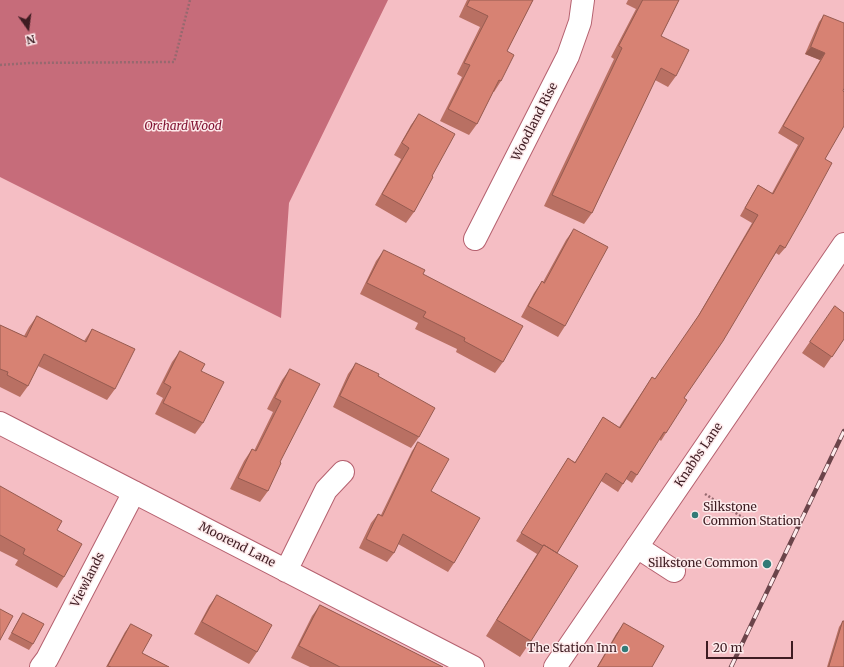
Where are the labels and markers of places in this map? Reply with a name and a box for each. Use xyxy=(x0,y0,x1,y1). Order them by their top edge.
place label: Silkstone Common Station xyxy=(703,501,801,529)
marker: Silkstone Common Station xyxy=(690,510,700,520)
place label: Silkstone Common xyxy=(648,557,758,571)
marker: Silkstone Common xyxy=(761,558,773,570)
place label: The Station Inn xyxy=(527,642,617,656)
marker: The Station Inn xyxy=(620,644,630,654)

